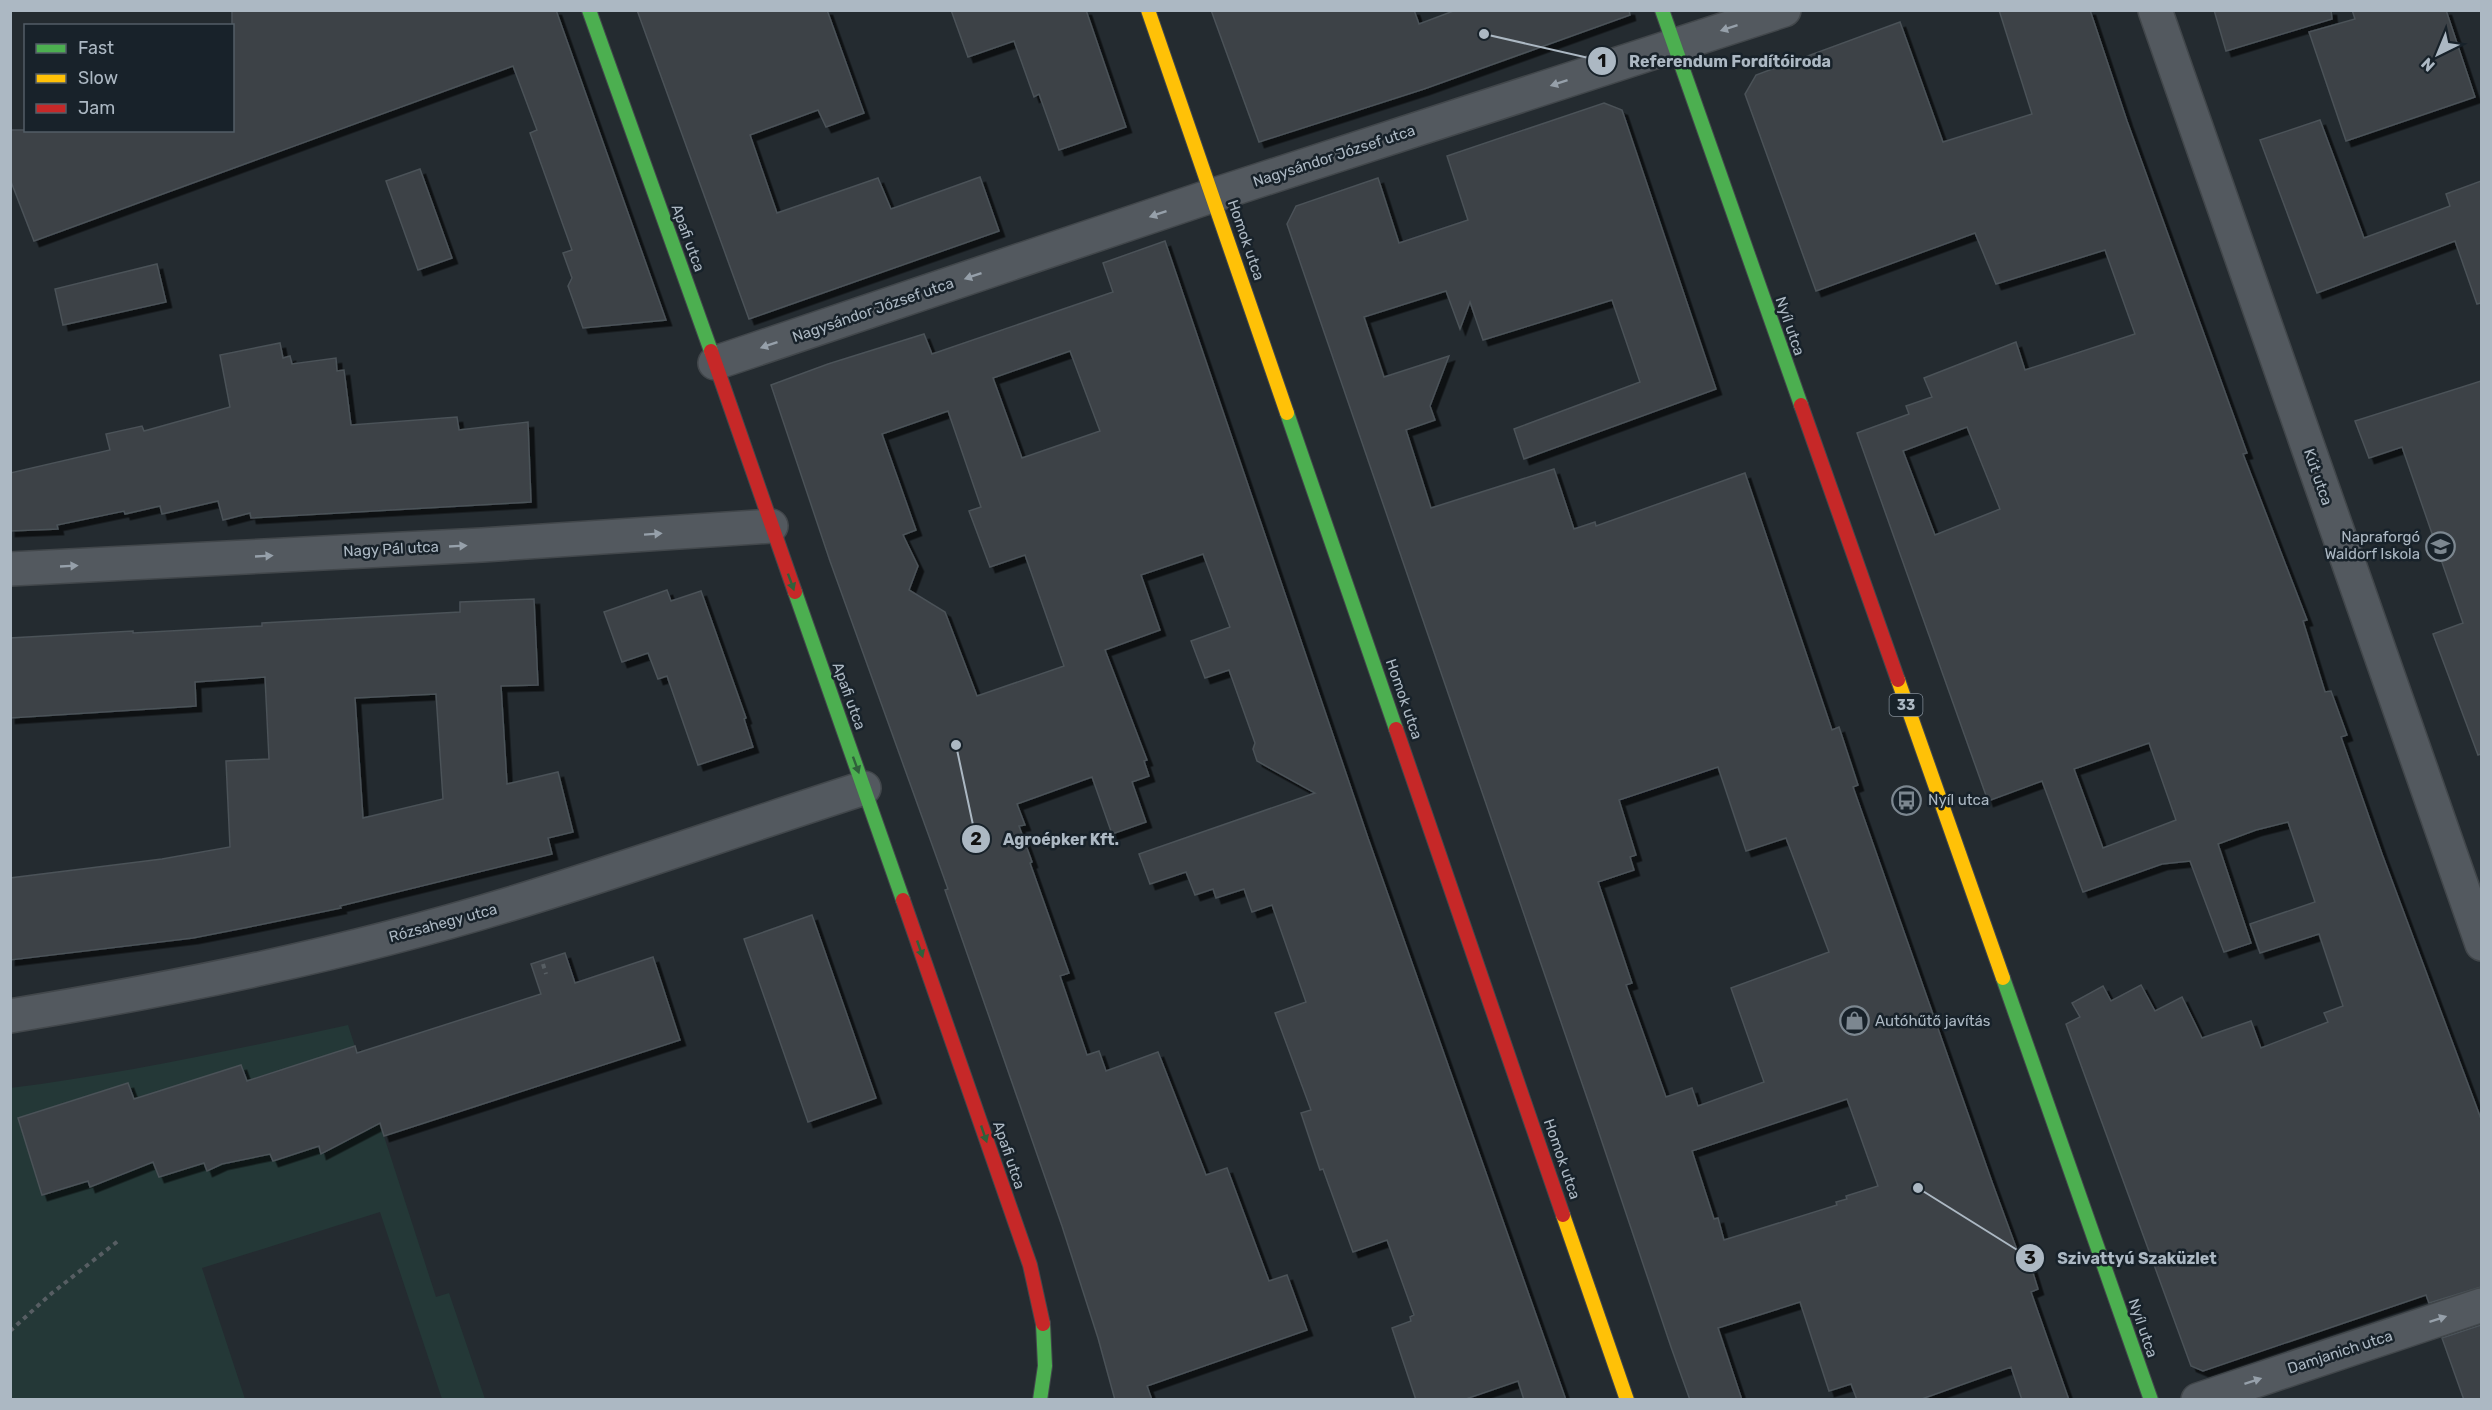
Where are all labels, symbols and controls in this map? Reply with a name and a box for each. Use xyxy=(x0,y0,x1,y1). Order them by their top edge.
legend xyxy=(24,24,234,132)
one-way arrow xyxy=(1720,24,1738,33)
north arrow xyxy=(2408,24,2468,84)
text: Fast xyxy=(78,37,114,59)
callout: Referendum Fordítóiroda xyxy=(1587,44,1843,78)
text: 1 xyxy=(1598,50,1606,72)
text: Referendum Fordítóiroda xyxy=(1629,52,1831,71)
text: N xyxy=(2417,54,2439,75)
text: Slow xyxy=(78,67,118,89)
one-way arrow xyxy=(1550,79,1568,88)
text: Jam xyxy=(78,97,115,119)
street label: Nagysándor József utca xyxy=(1251,121,1417,191)
street label: Homok utca xyxy=(1224,197,1268,283)
street label: Apafi utca xyxy=(667,202,709,274)
one-way arrow xyxy=(1149,210,1167,219)
one-way arrow xyxy=(964,272,982,282)
street label: Nagysándor József utca xyxy=(790,274,956,346)
street label: Nyíl utca xyxy=(1772,294,1808,358)
one-way arrow xyxy=(760,341,778,350)
street label: Kút utca xyxy=(2300,446,2336,508)
place label: Napraforgó Waldorf Iskola xyxy=(2324,528,2420,563)
one-way arrow xyxy=(644,529,663,538)
school or university icon: Napraforgó Waldorf Iskola xyxy=(2425,530,2457,562)
street label: Nagy Pál utca xyxy=(343,538,439,560)
one-way arrow xyxy=(449,541,468,550)
one-way arrow xyxy=(254,552,273,561)
one-way arrow xyxy=(59,561,78,570)
one-way arrow xyxy=(786,573,796,591)
street label: Homok utca xyxy=(1382,656,1426,742)
street label: Apafi utca xyxy=(828,660,870,732)
road number: 33 xyxy=(1890,694,1922,716)
one-way arrow xyxy=(851,756,861,774)
bus stop icon: Nyíl utca xyxy=(1891,784,1923,816)
place label: Nyíl utca xyxy=(1928,791,1989,809)
callout: Agroépker Kft. xyxy=(961,822,1131,856)
text: 2 xyxy=(970,828,982,850)
text: Agroépker Kft. xyxy=(1003,830,1119,849)
street label: Rózsahegy utca xyxy=(387,900,499,946)
one-way arrow xyxy=(915,941,925,959)
shop icon: Autóhűtő javítás xyxy=(1838,1005,1870,1037)
place label: Autóhűtő javítás xyxy=(1875,1012,1991,1030)
street label: Homok utca xyxy=(1540,1116,1584,1202)
street label: Apafi utca xyxy=(989,1119,1029,1191)
one-way arrow xyxy=(979,1125,989,1143)
callout: Szivattyú Szaküzlet xyxy=(2015,1241,2229,1275)
text: 3 xyxy=(2024,1247,2036,1269)
text: Szivattyú Szaküzlet xyxy=(2057,1249,2217,1268)
street label: Nyíl utca xyxy=(2125,1296,2161,1360)
one-way arrow xyxy=(2429,1314,2447,1324)
street label: Damjanich utca xyxy=(2285,1327,2395,1377)
one-way arrow xyxy=(2244,1376,2262,1385)

